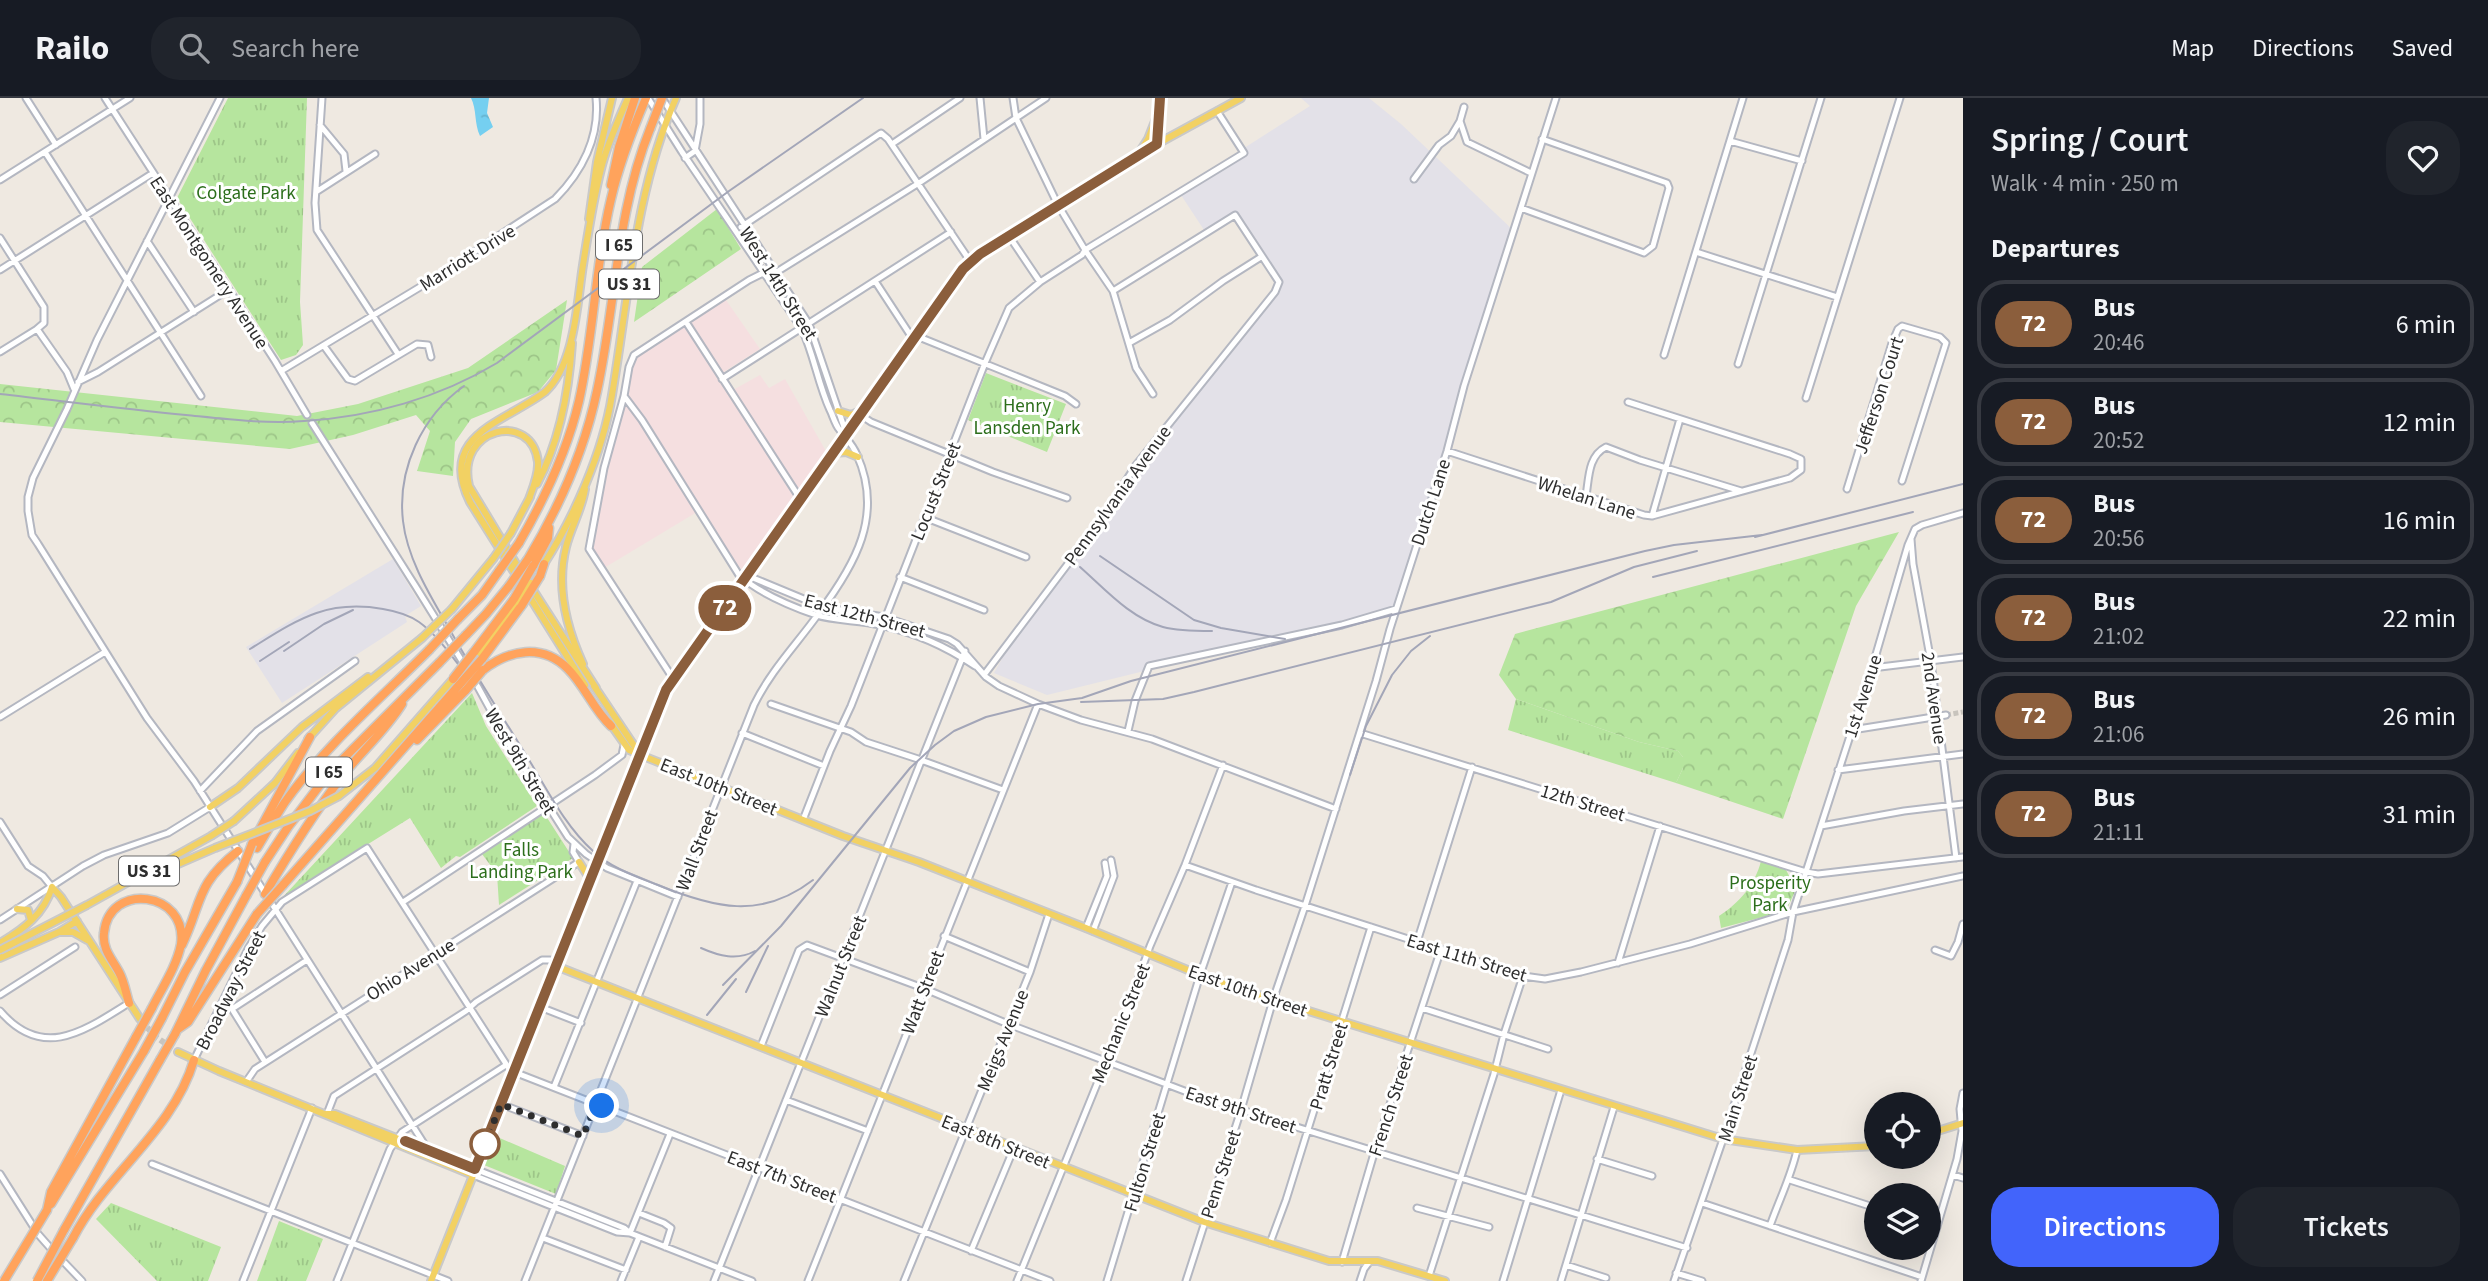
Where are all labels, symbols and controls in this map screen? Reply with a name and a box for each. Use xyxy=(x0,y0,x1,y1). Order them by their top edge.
search box xyxy=(151,17,641,80)
text: Railo xyxy=(35,25,109,72)
icon: search xyxy=(175,29,213,67)
text: Search here xyxy=(231,30,359,67)
text: Map xyxy=(2171,31,2214,66)
text: Directions xyxy=(2252,31,2354,66)
text: Saved xyxy=(2392,31,2453,66)
text: Spring / Court xyxy=(1991,117,2188,164)
button: heart xyxy=(2386,121,2460,195)
text: Walk · 4 min · 250 m xyxy=(1991,167,2179,200)
street label: East Montgomery Avenue xyxy=(143,171,275,355)
park label: Colgate Park xyxy=(196,180,296,207)
street label: Marriott Drive xyxy=(415,218,521,299)
street label: West 14th Street xyxy=(732,222,824,346)
road number: I 65 xyxy=(596,230,642,260)
text: Departures xyxy=(1991,230,2119,267)
road number: US 31 xyxy=(599,270,659,299)
text: Bus xyxy=(2093,289,2135,326)
text: 72 xyxy=(2021,306,2046,341)
text: 6 min xyxy=(2396,306,2456,343)
text: 20:46 xyxy=(2093,326,2144,359)
street label: Jefferson Court xyxy=(1848,333,1911,458)
text: Bus xyxy=(2093,387,2135,424)
park label: Henry Lansden Park xyxy=(974,393,1081,442)
text: 72 xyxy=(2021,404,2046,439)
text: 12 min xyxy=(2383,404,2456,441)
street label: Pennsylvania Avenue xyxy=(1058,420,1178,571)
text: 20:52 xyxy=(2093,424,2144,457)
street label: Locust Street xyxy=(904,438,969,545)
street label: Dutch Lane xyxy=(1405,456,1458,549)
street label: Whelan Lane xyxy=(1534,470,1639,527)
text: Bus xyxy=(2093,485,2135,522)
text: 72 xyxy=(2021,502,2046,537)
text: 16 min xyxy=(2383,502,2456,539)
text: 20:56 xyxy=(2093,522,2144,555)
text: Bus xyxy=(2093,583,2135,620)
line badge: 72 xyxy=(694,585,756,631)
street label: East 12th Street xyxy=(801,587,929,646)
text: 72 xyxy=(712,590,738,625)
text: 72 xyxy=(2021,600,2046,635)
text: 22 min xyxy=(2383,600,2456,637)
text: 21:02 xyxy=(2093,620,2144,653)
street label: 2nd Avenue xyxy=(1914,650,1953,746)
street label: 1st Avenue xyxy=(1837,651,1890,741)
text: Bus xyxy=(2093,681,2135,718)
text: 72 xyxy=(2021,698,2046,733)
text: 26 min xyxy=(2383,698,2456,735)
street label: West 9th Street xyxy=(477,703,562,821)
text: 21:06 xyxy=(2093,718,2144,751)
street label: East 10th Street xyxy=(656,752,782,823)
road number: I 65 xyxy=(306,758,352,786)
street label: 12th Street xyxy=(1537,778,1629,829)
text: Bus xyxy=(2093,779,2135,816)
text: 72 xyxy=(2021,796,2046,831)
text: 31 min xyxy=(2383,796,2456,833)
street label: Wall Street xyxy=(670,805,725,895)
text: 21:11 xyxy=(2093,816,2144,849)
park label: Falls Landing Park xyxy=(469,837,573,886)
road number: US 31 xyxy=(119,856,179,886)
park label: Prosperity Park xyxy=(1729,870,1811,919)
street label: Walnut Street xyxy=(809,911,874,1022)
street label: Broadway Street xyxy=(190,926,273,1055)
street label: East 11th Street xyxy=(1403,927,1531,990)
street label: Ohio Avenue xyxy=(361,932,460,1008)
street label: Watt Street xyxy=(895,946,952,1038)
street label: East 10th Street xyxy=(1184,958,1311,1025)
street label: Mechanic Street xyxy=(1085,959,1158,1087)
street label: Meigs Avenue xyxy=(971,986,1036,1096)
street label: Pratt Street xyxy=(1303,1019,1356,1113)
street label: French Street xyxy=(1362,1051,1421,1160)
street label: Main Street xyxy=(1712,1051,1765,1145)
street label: East 9th Street xyxy=(1182,1080,1300,1141)
your location xyxy=(584,1088,619,1123)
map controls xyxy=(1864,1092,1941,1260)
button: locate xyxy=(1864,1092,1941,1169)
street label: East 8th Street xyxy=(937,1108,1054,1177)
street label: Fulton Street xyxy=(1118,1109,1173,1215)
street label: Penn Street xyxy=(1194,1126,1249,1222)
unlabelled marker xyxy=(470,1129,500,1159)
street label: East 7th Street xyxy=(723,1144,841,1211)
button: layers xyxy=(1864,1183,1941,1260)
button: Directions xyxy=(1991,1187,2219,1267)
button: Tickets xyxy=(2233,1187,2460,1267)

